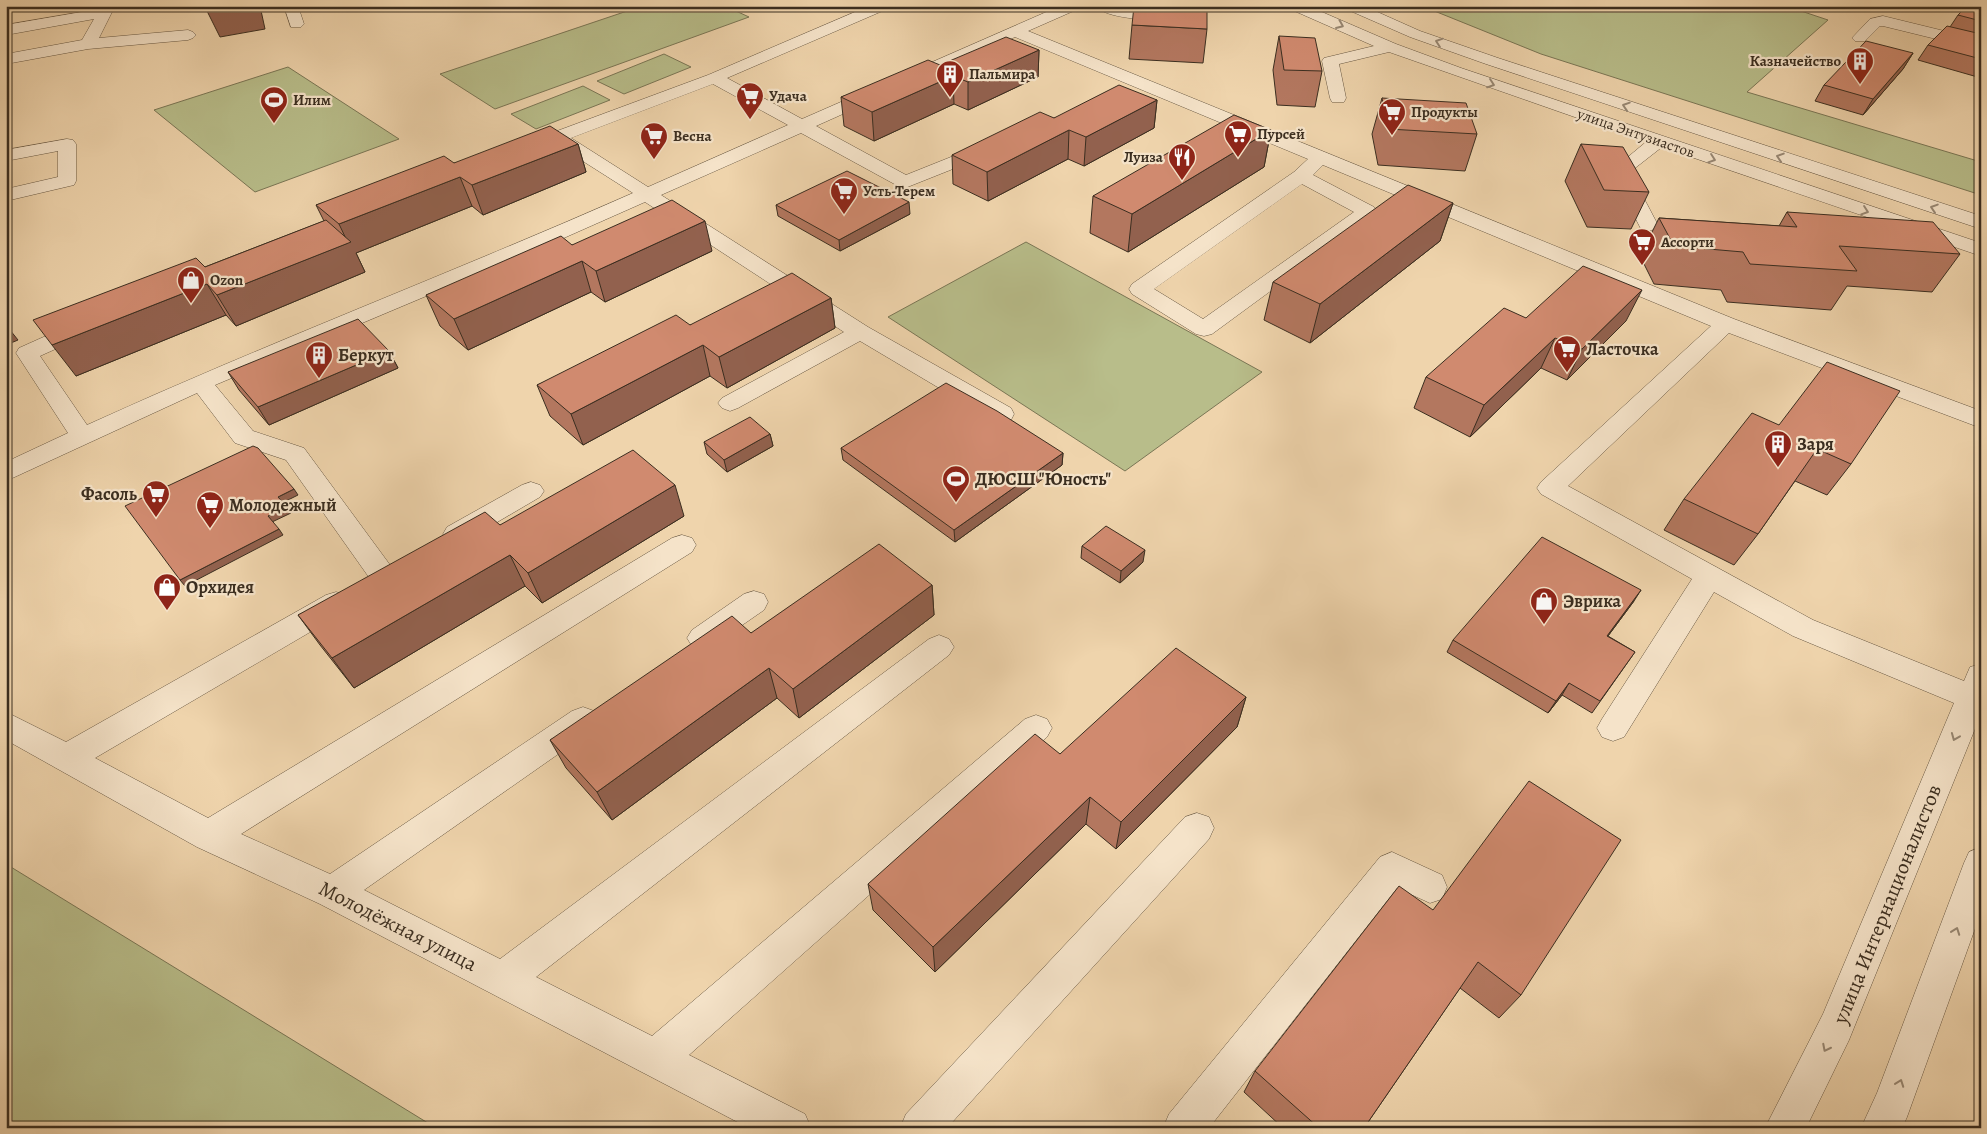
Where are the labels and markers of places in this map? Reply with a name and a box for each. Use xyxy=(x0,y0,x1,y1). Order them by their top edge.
building icon: Казначейство xyxy=(1845,46,1875,85)
place label: Казначейство xyxy=(1750,51,1841,71)
building icon: Пальмира xyxy=(935,59,965,98)
place label: Пальмира xyxy=(969,64,1036,84)
supermarket icon: Удача xyxy=(735,81,765,120)
sports icon: Илим xyxy=(259,85,289,124)
place label: Удача xyxy=(769,86,808,106)
place label: Илим xyxy=(293,90,331,110)
supermarket icon: Продукты xyxy=(1377,97,1407,136)
place label: Продукты xyxy=(1411,102,1478,122)
supermarket icon: Пурсей xyxy=(1223,119,1253,158)
supermarket icon: Весна xyxy=(639,121,669,160)
place label: Пурсей xyxy=(1257,124,1305,144)
place label: Весна xyxy=(673,126,713,146)
restaurant icon: Луиза xyxy=(1167,142,1197,181)
place label: Луиза xyxy=(1124,147,1164,167)
supermarket icon: Усть-Терем xyxy=(829,176,859,215)
place label: Усть-Терем xyxy=(863,181,935,201)
supermarket icon: Ассорти xyxy=(1627,227,1657,266)
place label: Ассорти xyxy=(1660,232,1714,252)
shop icon: Ozon xyxy=(176,265,206,304)
place label: Ozon xyxy=(210,270,244,290)
supermarket icon: Ласточка xyxy=(1552,334,1582,373)
place label: Ласточка xyxy=(1586,337,1659,361)
building icon: Беркут xyxy=(304,340,334,379)
place label: Беркут xyxy=(338,343,394,367)
building icon: Заря xyxy=(1763,429,1793,468)
place label: Заря xyxy=(1797,432,1834,456)
sports icon: ДЮСШ "Юность" xyxy=(941,464,971,503)
place label: ДЮСШ "Юность" xyxy=(975,467,1111,491)
supermarket icon: Фасоль xyxy=(141,479,171,518)
place label: Фасоль xyxy=(81,482,138,506)
supermarket icon: Молодежный xyxy=(195,490,225,529)
place label: Молодежный xyxy=(229,493,337,517)
shop icon: Орхидея xyxy=(152,572,182,611)
place label: Орхидея xyxy=(186,575,254,599)
shop icon: Эврика xyxy=(1529,586,1559,625)
place label: Эврика xyxy=(1563,589,1622,613)

